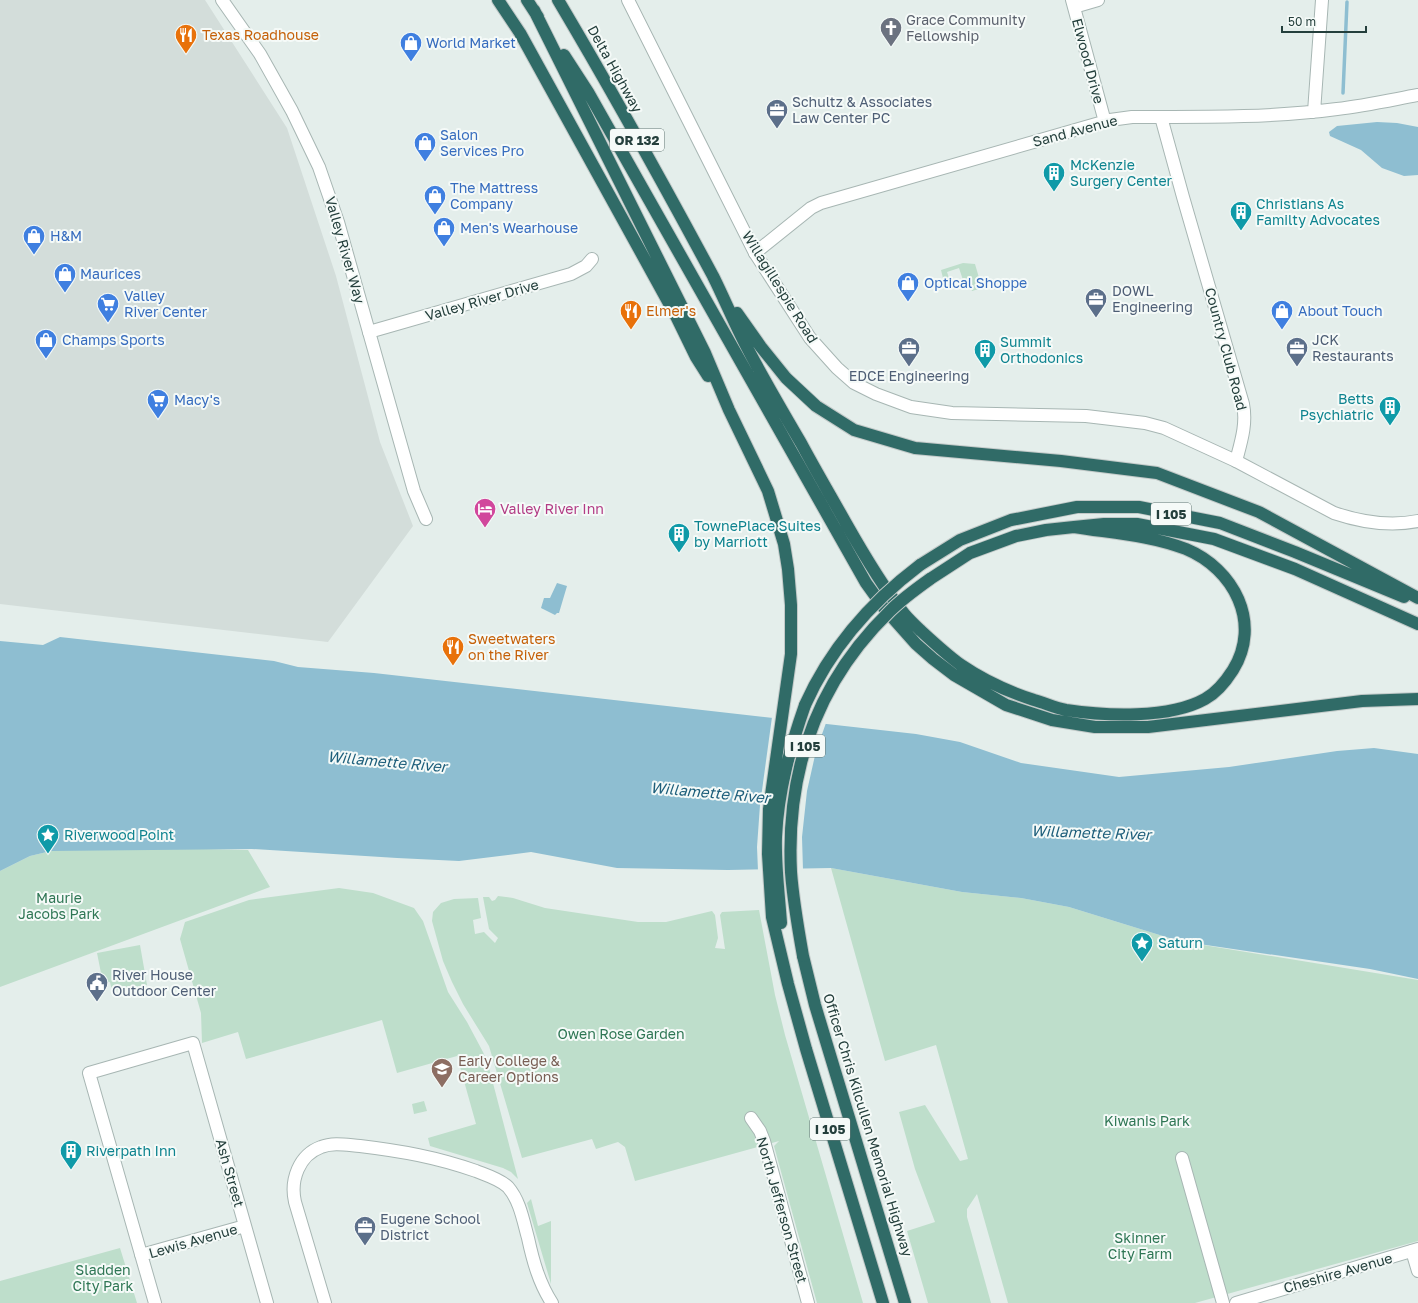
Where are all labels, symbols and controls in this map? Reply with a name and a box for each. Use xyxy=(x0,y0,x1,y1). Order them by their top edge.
scale bar xyxy=(1282,8,1366,34)
place label: Grace Community Fellowship xyxy=(906,11,1026,44)
text: 50 m xyxy=(1288,14,1316,29)
church icon: Grace Community Fellowship xyxy=(878,15,904,48)
street label: Elwood Drive xyxy=(1069,16,1108,105)
restaurant icon: Texas Roadhouse xyxy=(173,22,199,55)
street label: Delta Highway xyxy=(584,22,646,115)
place label: Texas Roadhouse xyxy=(202,26,319,43)
shop icon: World Market xyxy=(398,30,424,63)
place label: World Market xyxy=(426,34,516,51)
place label: Schultz & Associates Law Center PC xyxy=(792,93,932,126)
office icon: Schultz & Associates Law Center PC xyxy=(764,97,790,130)
street label: Sand Avenue xyxy=(1031,111,1119,150)
place label: Salon Services Pro xyxy=(440,126,524,159)
road number: OR 132 xyxy=(610,129,664,151)
shop icon: Salon Services Pro xyxy=(412,130,438,163)
place label: McKenzie Surgery Center xyxy=(1070,156,1173,189)
building icon: McKenzie Surgery Center xyxy=(1041,160,1067,193)
place label: The Mattress Company xyxy=(450,179,538,212)
shop icon: The Mattress Company xyxy=(422,183,448,216)
street label: Valley River Way xyxy=(322,194,369,306)
place label: Christians As Familty Advocates xyxy=(1256,195,1380,228)
building icon: Christians As Familty Advocates xyxy=(1228,199,1254,232)
shop icon: Men's Wearhouse xyxy=(431,215,457,248)
place label: Men's Wearhouse xyxy=(460,219,578,236)
shop icon: H&M xyxy=(21,223,47,256)
place label: H&M xyxy=(50,227,82,244)
street label: Willagillespie Road xyxy=(739,227,822,346)
shop icon: Maurices xyxy=(52,261,78,294)
place label: Maurices xyxy=(80,265,141,282)
shop icon: Optical Shoppe xyxy=(895,270,921,303)
place label: Optical Shoppe xyxy=(924,274,1027,291)
street label: Valley River Drive xyxy=(423,275,540,324)
place label: DOWL Engineering xyxy=(1112,282,1193,315)
office icon: DOWL Engineering xyxy=(1083,286,1109,319)
street label: Country Club Road xyxy=(1202,286,1251,412)
place label: Valley River Center xyxy=(124,287,208,320)
supermarket icon: Valley River Center xyxy=(95,291,121,324)
restaurant icon: Elmer's xyxy=(618,298,644,331)
shop icon: About Touch xyxy=(1269,298,1295,331)
place label: Elmer's xyxy=(646,302,696,319)
place label: About Touch xyxy=(1298,302,1383,319)
shop icon: Champs Sports xyxy=(33,327,59,360)
place label: Champs Sports xyxy=(62,331,165,348)
place label: JCK Restaurants xyxy=(1312,331,1394,364)
place label: Summit Orthodonics xyxy=(1000,333,1083,366)
office icon: EDCE Engineering xyxy=(896,335,922,368)
office icon: JCK Restaurants xyxy=(1284,335,1310,368)
building icon: Summit Orthodonics xyxy=(972,337,998,370)
place label: EDCE Engineering xyxy=(849,367,969,384)
supermarket icon: Macy's xyxy=(145,387,171,420)
place label: Betts Psychiatric xyxy=(1300,390,1374,423)
place label: Macy's xyxy=(174,391,220,408)
building icon: Betts Psychiatric xyxy=(1377,394,1403,427)
hotel icon: Valley River Inn xyxy=(472,496,498,529)
place label: Valley River Inn xyxy=(500,500,604,517)
road number: I 105 xyxy=(1151,503,1191,525)
place label: TownePlace Suites by Marriott xyxy=(694,517,821,550)
building icon: TownePlace Suites by Marriott xyxy=(666,521,692,554)
place label: Sweetwaters on the River xyxy=(468,630,555,663)
restaurant icon: Sweetwaters on the River xyxy=(440,634,466,667)
road number: I 105 xyxy=(785,735,825,757)
water label: Willamette River xyxy=(327,747,450,775)
water label: Willamette River xyxy=(650,778,773,806)
water label: Willamette River xyxy=(1031,821,1153,843)
place icon: Riverwood Point xyxy=(35,822,61,855)
place label: Riverwood Point xyxy=(64,826,174,843)
park label: Maurie Jacobs Park xyxy=(18,889,100,922)
place icon: Saturn xyxy=(1129,930,1155,963)
place label: Saturn xyxy=(1158,934,1203,951)
place label: River House Outdoor Center xyxy=(112,966,217,999)
public building icon: River House Outdoor Center xyxy=(84,970,110,1003)
street label: Officer Chris Kilcullen Memorial Highway xyxy=(820,991,917,1259)
park label: Owen Rose Garden xyxy=(557,1025,685,1042)
place label: Early College & Career Options xyxy=(458,1052,560,1085)
school or university icon: Early College & Career Options xyxy=(429,1056,455,1089)
park label: Kiwanis Park xyxy=(1104,1112,1190,1129)
road number: I 105 xyxy=(810,1118,850,1140)
street label: North Jefferson Street xyxy=(753,1135,812,1285)
street label: Ash Street xyxy=(213,1137,248,1209)
building icon: Riverpath Inn xyxy=(58,1138,84,1171)
place label: Riverpath Inn xyxy=(86,1142,176,1159)
place label: Eugene School District xyxy=(380,1210,480,1243)
office icon: Eugene School District xyxy=(352,1214,378,1247)
street label: Lewis Avenue xyxy=(147,1220,239,1261)
park label: Skinner City Farm xyxy=(1108,1229,1172,1262)
street label: Cheshire Avenue xyxy=(1281,1249,1394,1296)
park label: Sladden City Park xyxy=(73,1261,133,1294)

